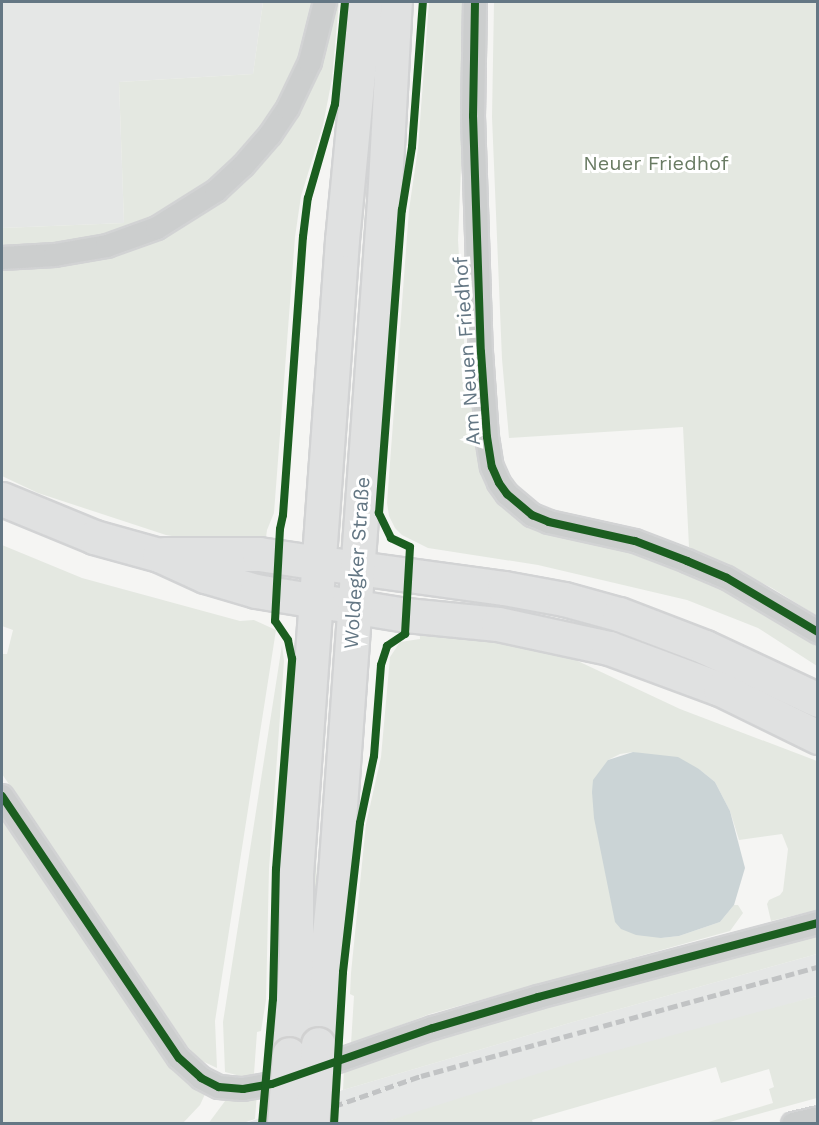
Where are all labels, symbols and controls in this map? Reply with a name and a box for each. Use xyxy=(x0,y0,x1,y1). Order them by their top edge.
park label: Neuer Friedhof xyxy=(583,151,729,175)
street label: Am Neuen Friedhof xyxy=(448,256,486,446)
street label: Woldegker Straße xyxy=(339,476,375,650)

